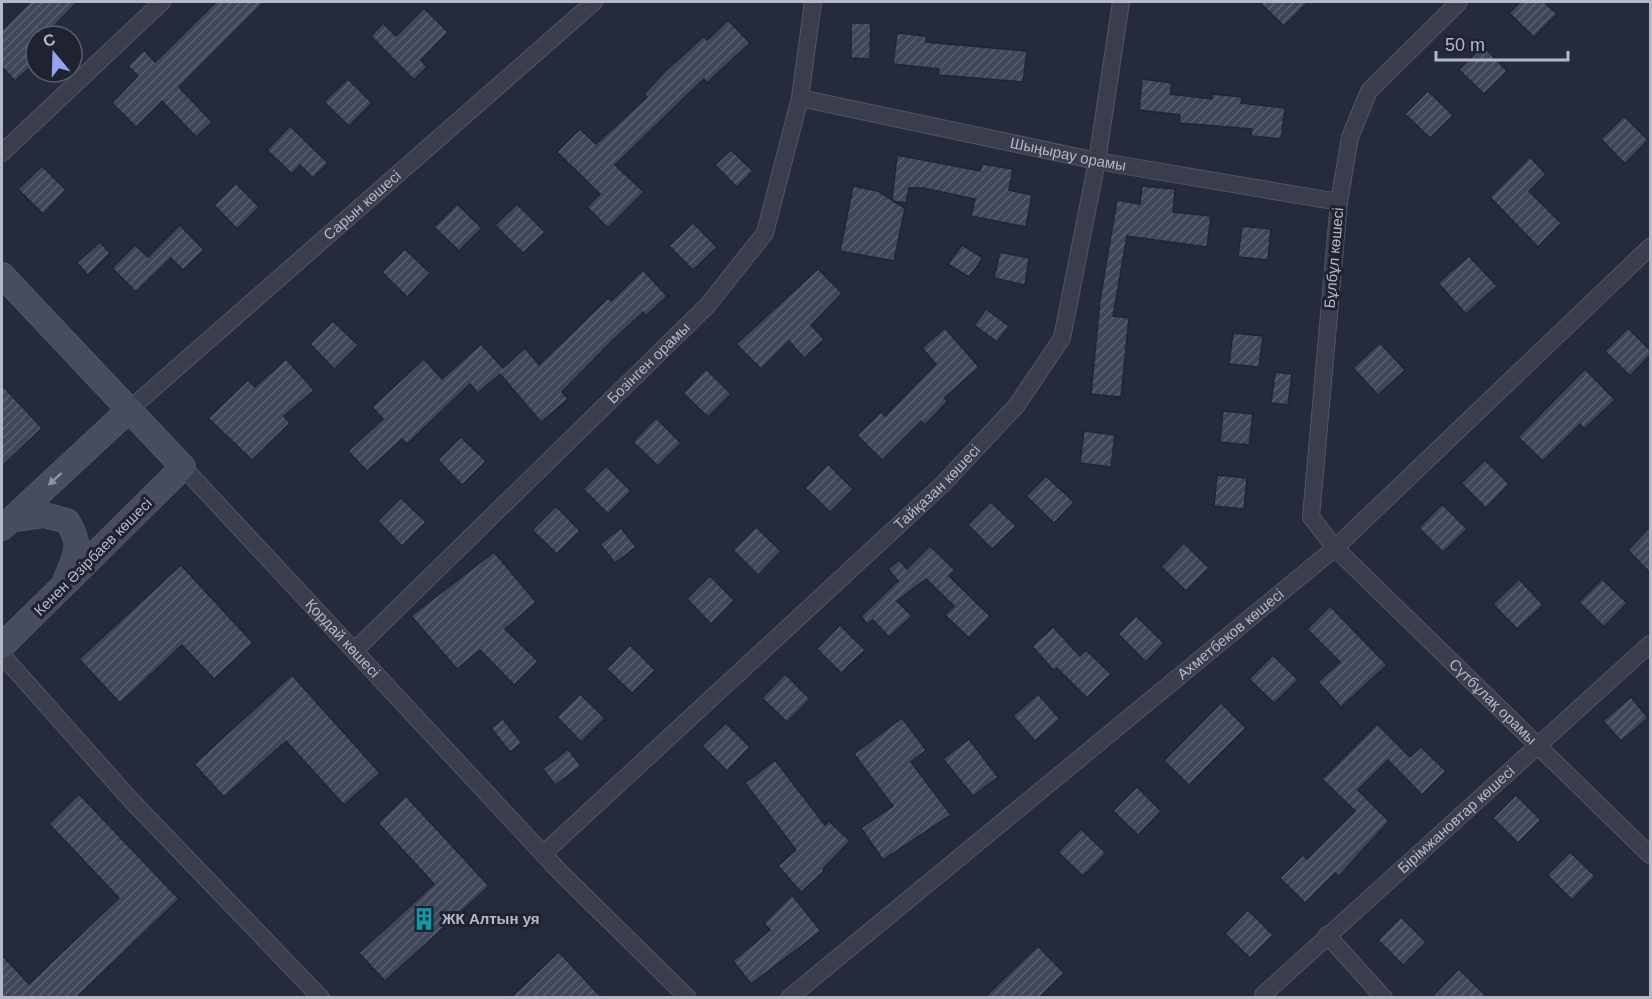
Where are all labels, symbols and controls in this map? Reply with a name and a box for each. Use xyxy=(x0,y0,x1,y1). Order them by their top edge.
north arrow xyxy=(24,24,84,84)
scale bar xyxy=(1436,24,1568,62)
text: С xyxy=(41,30,58,50)
text: 50 m xyxy=(1445,35,1485,55)
street label: Шыңырау орамы xyxy=(1009,134,1127,174)
street label: Сарын көшесі xyxy=(320,166,404,243)
street label: Бұлбұл көшесі xyxy=(1321,207,1346,309)
street label: Бозінген орамы xyxy=(604,319,693,407)
street label: Тайқазан көшесі xyxy=(890,441,983,533)
one-way arrow xyxy=(48,472,63,485)
street label: Кенен Әзірбаев көшесі xyxy=(30,494,155,619)
street label: Ахметбеков көшесі xyxy=(1173,585,1287,683)
street label: Қордай көшесі xyxy=(302,595,383,681)
street label: Cүтбұлақ орамы xyxy=(1446,655,1540,748)
street label: Бірімжановтар көшесі xyxy=(1394,762,1518,876)
building icon: ЖК Алтын уя xyxy=(411,906,437,932)
place label: ЖК Алтын уя xyxy=(441,910,540,927)

